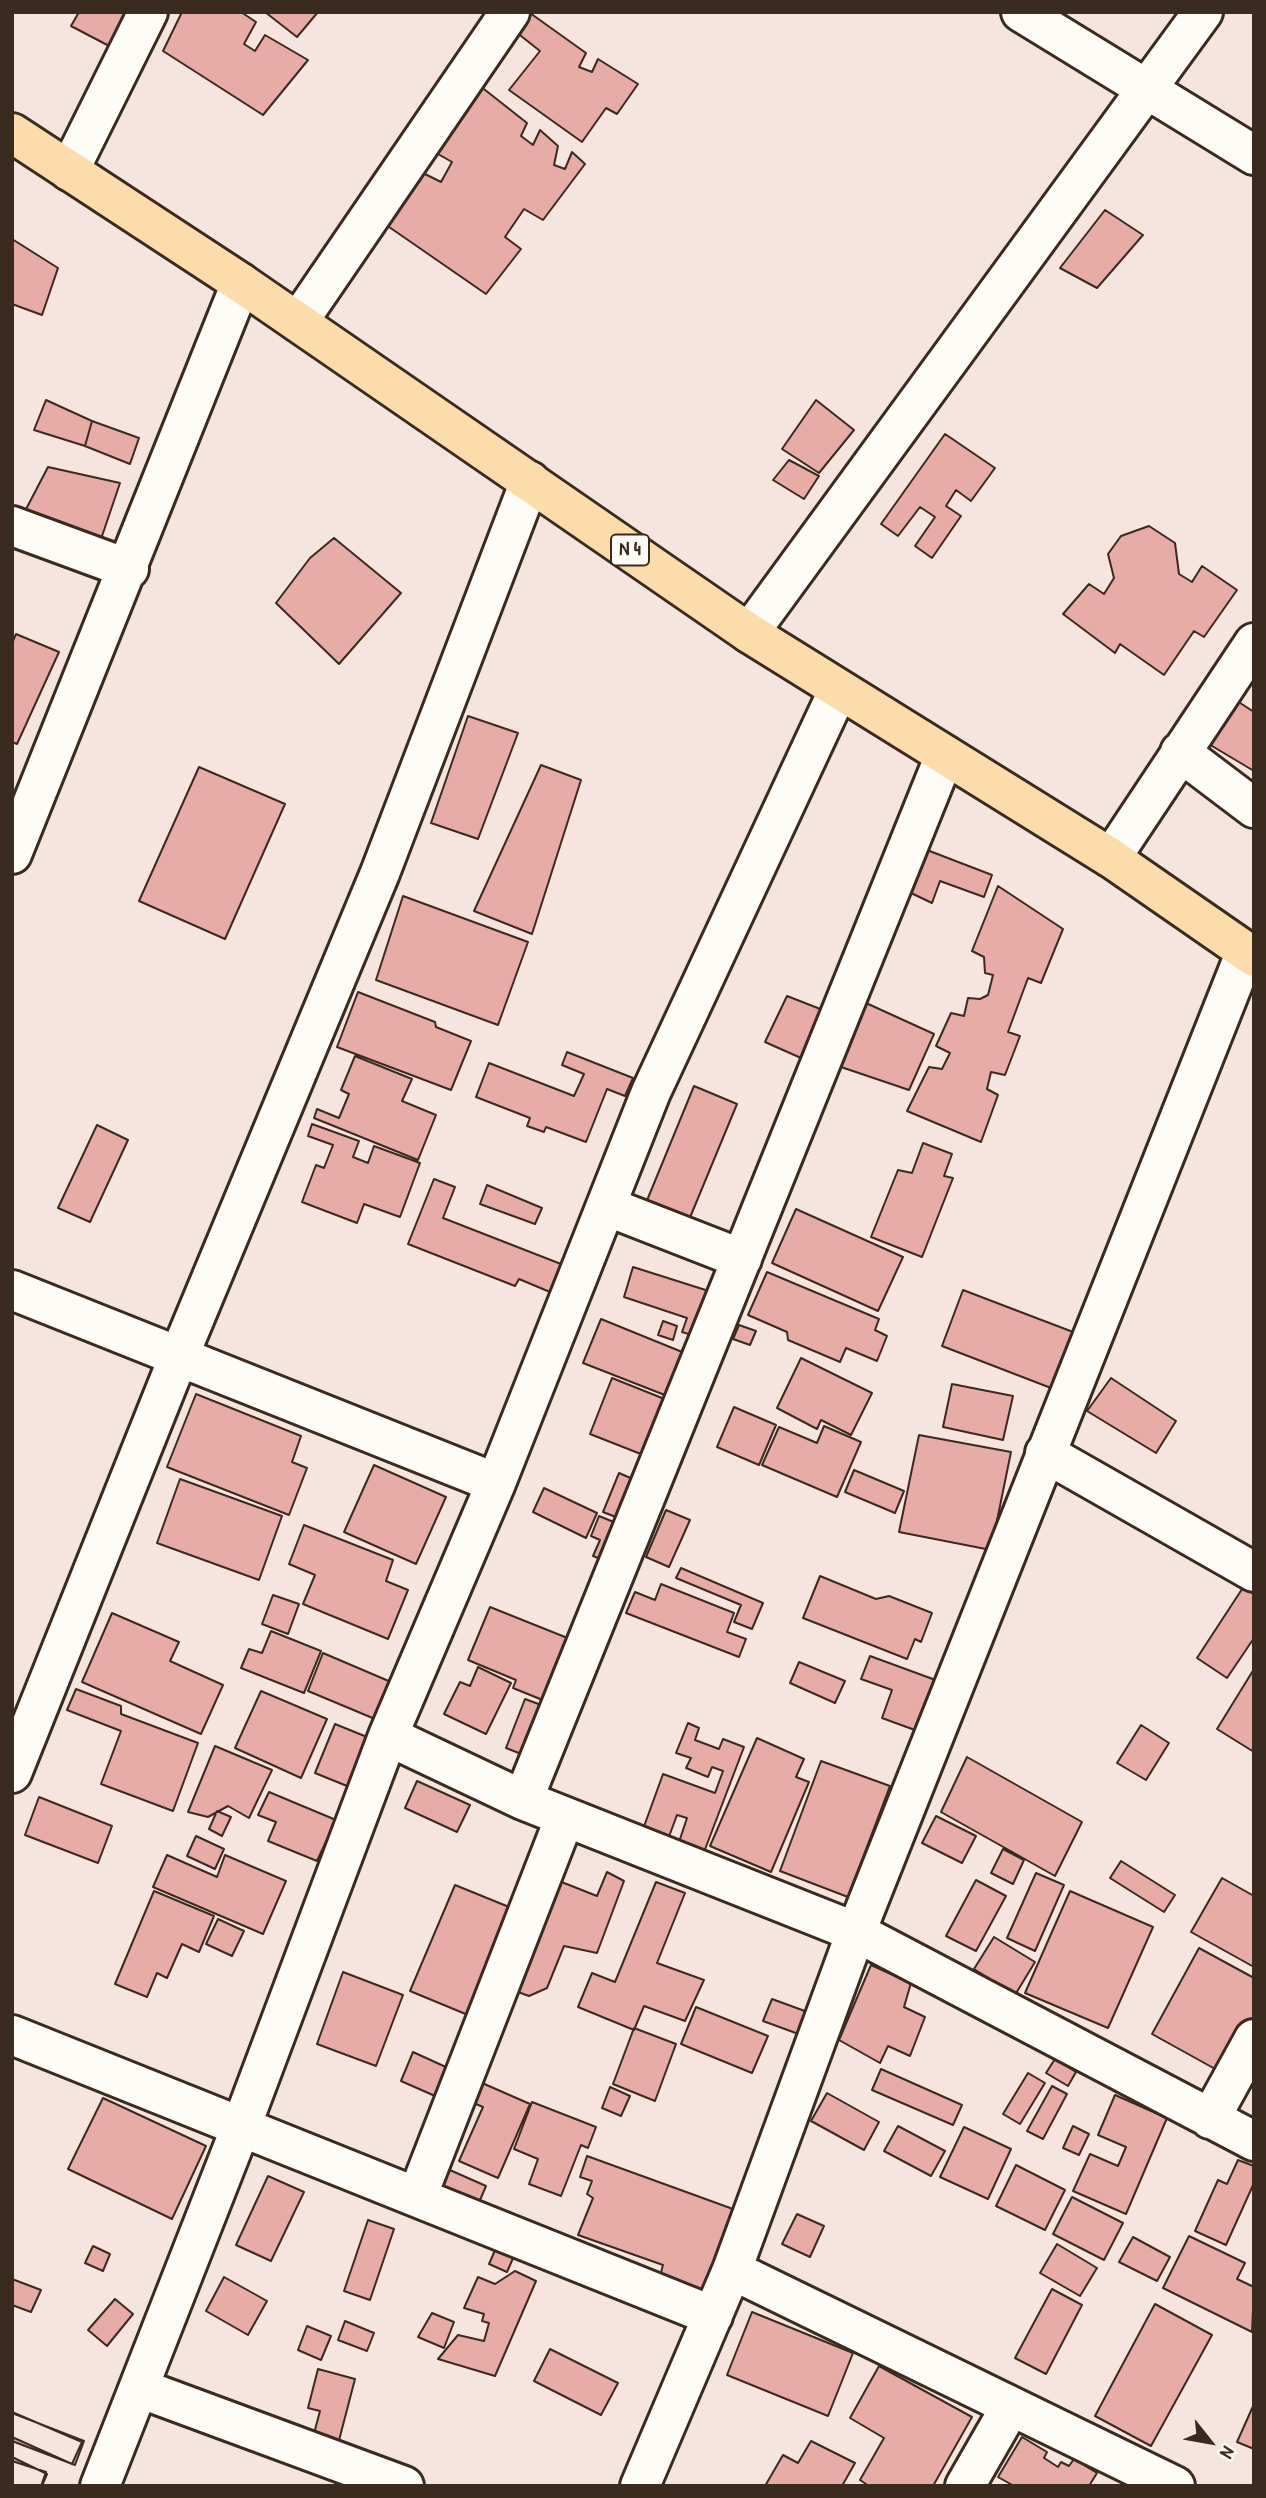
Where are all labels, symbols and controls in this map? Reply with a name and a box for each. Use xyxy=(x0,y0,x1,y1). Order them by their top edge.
road number: N 4 xyxy=(611,534,649,566)
north arrow xyxy=(1175,2407,1245,2477)
text: N xyxy=(1214,2442,1242,2464)

